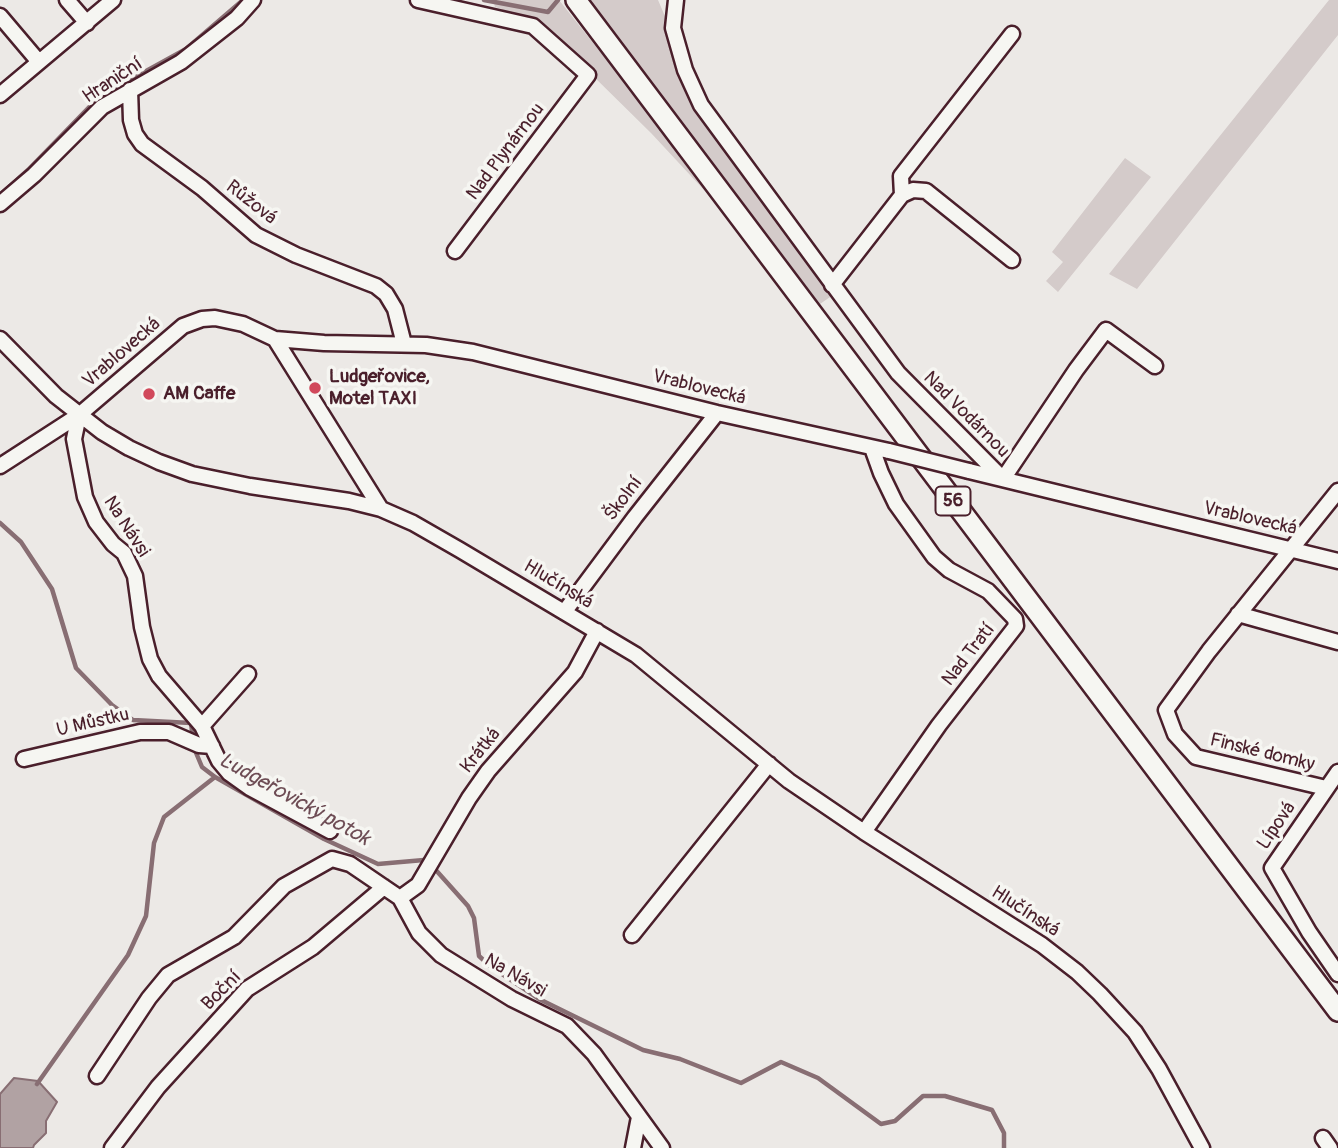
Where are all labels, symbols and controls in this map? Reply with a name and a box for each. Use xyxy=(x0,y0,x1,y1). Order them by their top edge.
street label: Hraniční xyxy=(79,53,147,109)
street label: Nad Plynárnou xyxy=(462,99,550,205)
street label: Růžová xyxy=(221,176,281,230)
street label: Vrablovecká xyxy=(79,313,165,393)
street label: Vrablovecká xyxy=(650,365,748,411)
place label: Ludgeřovice, Motel TAXI xyxy=(329,366,430,410)
street label: Nad Vodárnou xyxy=(918,367,1014,463)
marker: Ludgeřovice, Motel TAXI xyxy=(307,380,323,396)
place label: AM Caffe xyxy=(163,383,235,405)
marker: AM Caffe xyxy=(141,386,157,402)
street label: Školní xyxy=(600,472,648,526)
road number: 56 xyxy=(936,486,970,516)
street label: Na Návsi xyxy=(98,492,154,562)
street label: Vrablovecká xyxy=(1201,497,1299,541)
street label: Hlučínská xyxy=(519,555,597,615)
street label: Nad Tratí xyxy=(938,619,1000,691)
street label: U Můstku xyxy=(54,704,132,742)
street label: Krátká xyxy=(456,724,506,778)
street label: Finské domky xyxy=(1207,729,1317,777)
water label: Ludgeřovický potok xyxy=(214,748,374,852)
street label: Lípová xyxy=(1253,798,1301,854)
street label: Hlučínská xyxy=(987,881,1063,943)
street label: Na Návsi xyxy=(480,949,550,1003)
street label: Boční xyxy=(197,966,247,1016)

